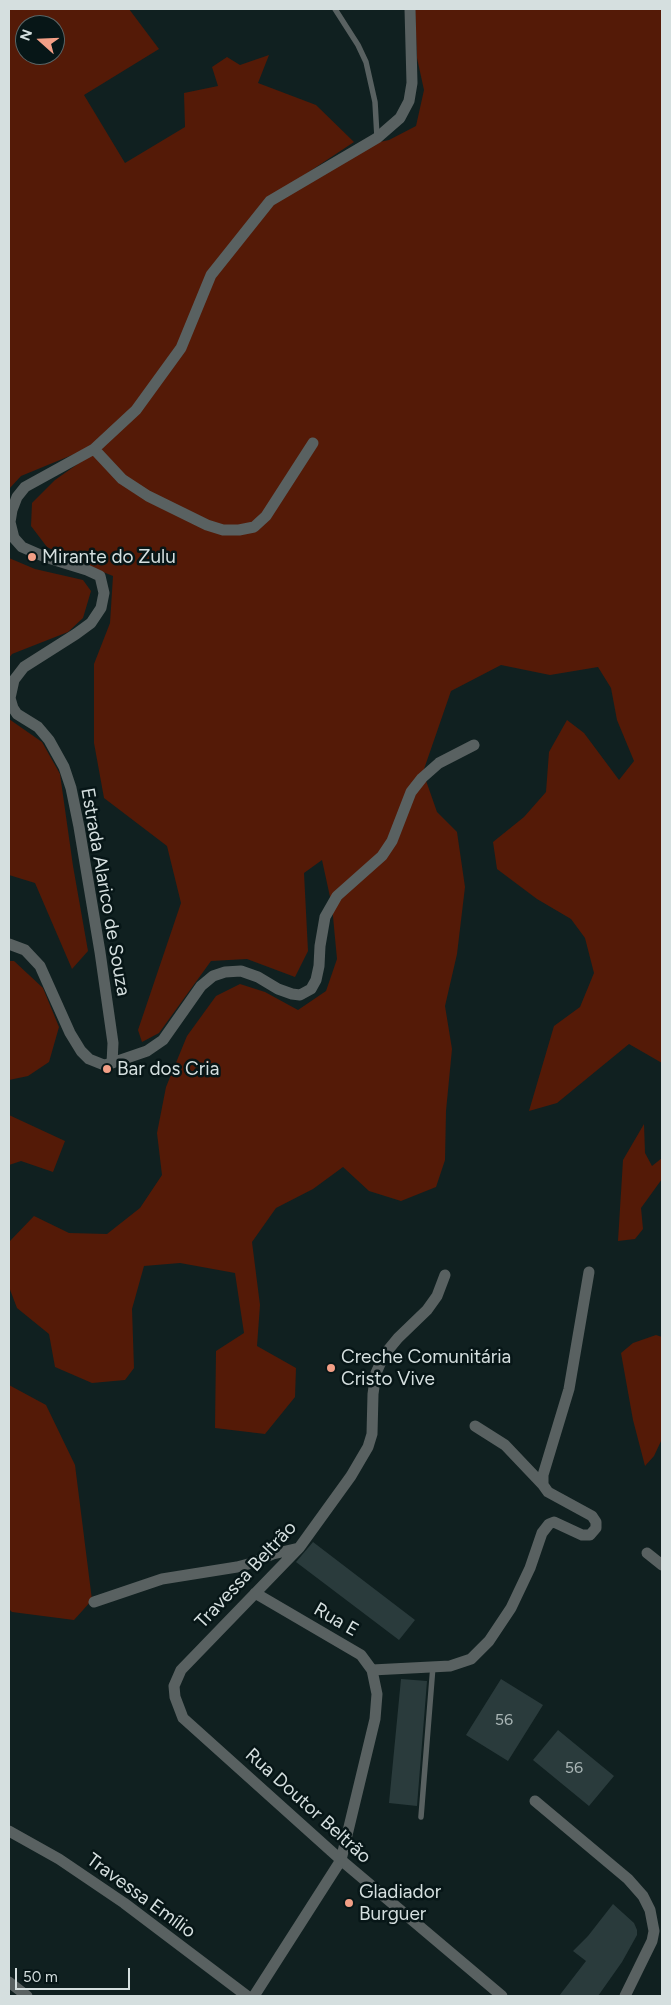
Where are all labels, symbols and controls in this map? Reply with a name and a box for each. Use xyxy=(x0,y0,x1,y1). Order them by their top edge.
north arrow xyxy=(15,15,65,65)
text: N xyxy=(17,27,36,43)
place label: Mirante do Zulu xyxy=(42,546,176,568)
marker: Mirante do Zulu xyxy=(26,551,38,563)
street label: Estrada Alarico de Souza xyxy=(75,786,135,998)
place label: Bar dos Cria xyxy=(117,1058,219,1080)
marker: Bar dos Cria xyxy=(101,1063,113,1075)
place label: Creche Comunitária Cristo Vive xyxy=(341,1346,511,1390)
marker: Creche Comunitária Cristo Vive xyxy=(325,1362,337,1374)
street label: Travessa Beltrão xyxy=(191,1517,301,1633)
street label: Rua E xyxy=(309,1598,363,1642)
house number: 56 xyxy=(495,1710,513,1730)
street label: Rua Doutor Beltrão xyxy=(240,1744,376,1868)
house number: 56 xyxy=(565,1758,583,1778)
street label: Travessa Emílio xyxy=(82,1849,200,1943)
place label: Gladiador Burguer xyxy=(359,1881,441,1925)
marker: Gladiador Burguer xyxy=(343,1897,355,1909)
scale bar xyxy=(18,1958,132,1990)
text: 50 m xyxy=(23,1968,58,1986)

